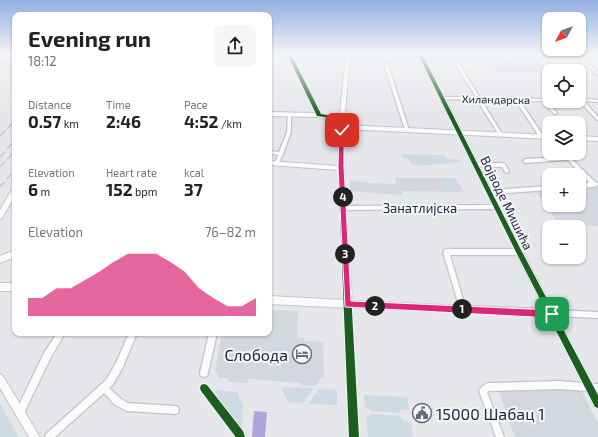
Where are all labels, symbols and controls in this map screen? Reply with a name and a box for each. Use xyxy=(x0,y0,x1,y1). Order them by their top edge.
north arrow xyxy=(542,12,586,56)
map controls xyxy=(542,12,586,264)
text: Evening run xyxy=(28,25,151,51)
button: share xyxy=(214,25,256,67)
text: 18:12 xyxy=(28,53,57,69)
button: locate xyxy=(542,64,586,108)
street label: Хиландарска xyxy=(462,92,530,106)
text: Distance xyxy=(28,98,71,111)
text: Time xyxy=(106,98,131,111)
text: Pace xyxy=(184,98,208,111)
text: 0.57 xyxy=(28,111,61,131)
text: 2:46 xyxy=(106,111,141,131)
text: 4:52 xyxy=(184,111,218,131)
pin xyxy=(325,113,359,147)
button: layers xyxy=(542,116,586,160)
text: km xyxy=(61,117,79,130)
text: /km xyxy=(218,117,242,130)
icon: check xyxy=(331,119,353,141)
street label: Војводе Мишића xyxy=(477,153,537,253)
text: Elevation xyxy=(28,166,75,179)
text: Heart rate xyxy=(106,166,157,179)
text: kcal xyxy=(184,166,204,179)
button: + xyxy=(542,168,586,212)
text: 6 xyxy=(28,179,38,199)
text: 152 xyxy=(106,179,133,199)
text: 37 xyxy=(184,179,203,199)
text: m xyxy=(38,185,50,198)
text: bpm xyxy=(133,185,157,198)
pin: 4 xyxy=(333,187,353,207)
text: 4 xyxy=(339,190,347,203)
street label: Занатлијска xyxy=(383,200,457,216)
button: − xyxy=(542,220,586,264)
text: Elevation xyxy=(28,224,83,240)
text: 76–82 m xyxy=(205,224,256,240)
pin: 3 xyxy=(335,244,355,264)
text: 3 xyxy=(342,247,348,260)
pin: 2 xyxy=(365,296,385,316)
pin xyxy=(535,297,569,331)
text: 2 xyxy=(372,299,378,312)
pin: 1 xyxy=(452,299,472,319)
text: 1 xyxy=(460,302,464,315)
icon: arrive xyxy=(541,303,563,325)
hotel icon: Слобода xyxy=(291,343,313,365)
place label: Слобода xyxy=(224,345,288,364)
public building icon: 15000 Шабац 1 xyxy=(411,402,433,424)
place label: 15000 Шабац 1 xyxy=(436,404,545,423)

